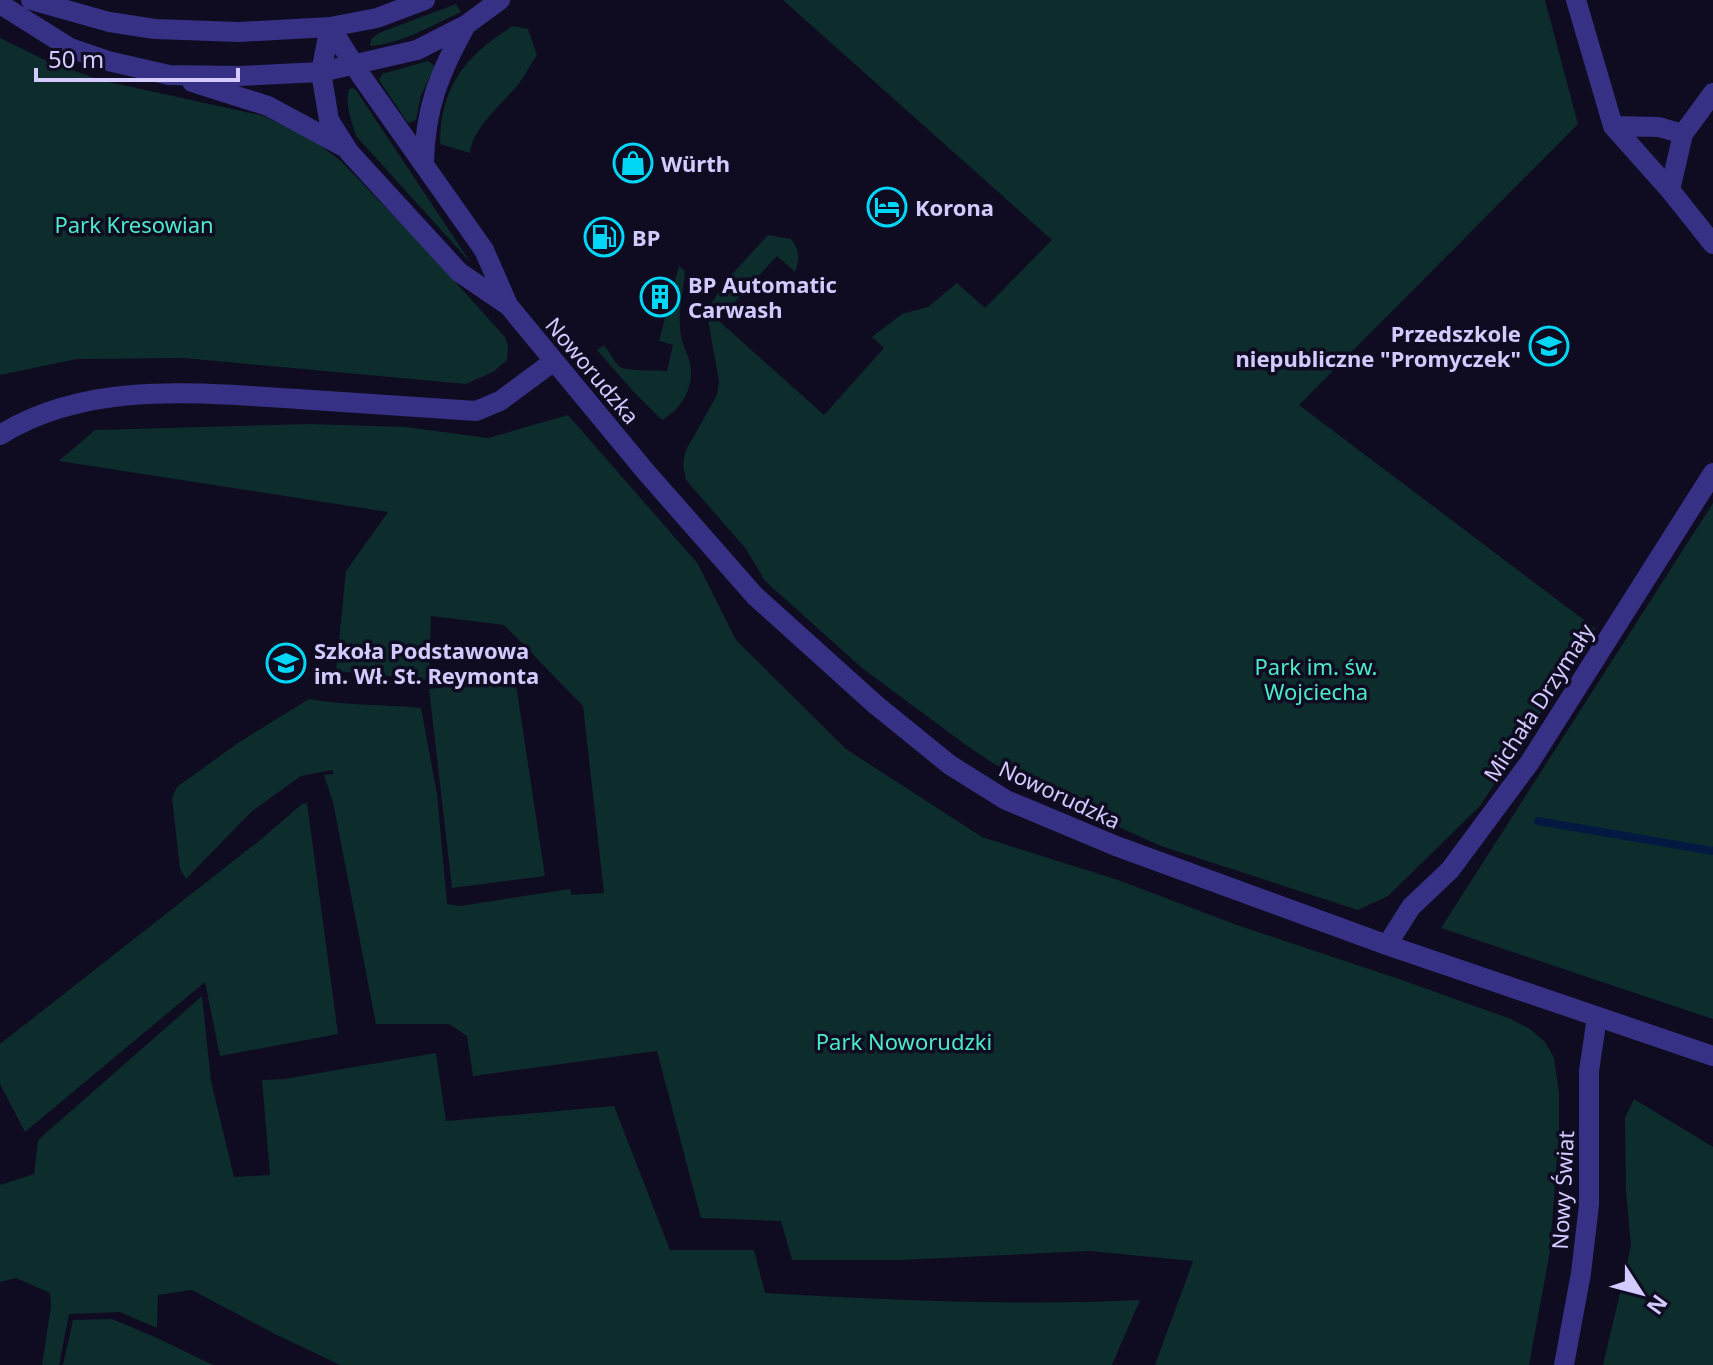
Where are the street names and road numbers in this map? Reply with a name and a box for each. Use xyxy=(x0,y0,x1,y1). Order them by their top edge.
street label: Noworudzka xyxy=(539,310,647,430)
street label: Michała Drzymały xyxy=(1476,617,1601,787)
street label: Noworudzka xyxy=(994,753,1126,835)
street label: Nowy Świat xyxy=(1544,1130,1580,1250)

